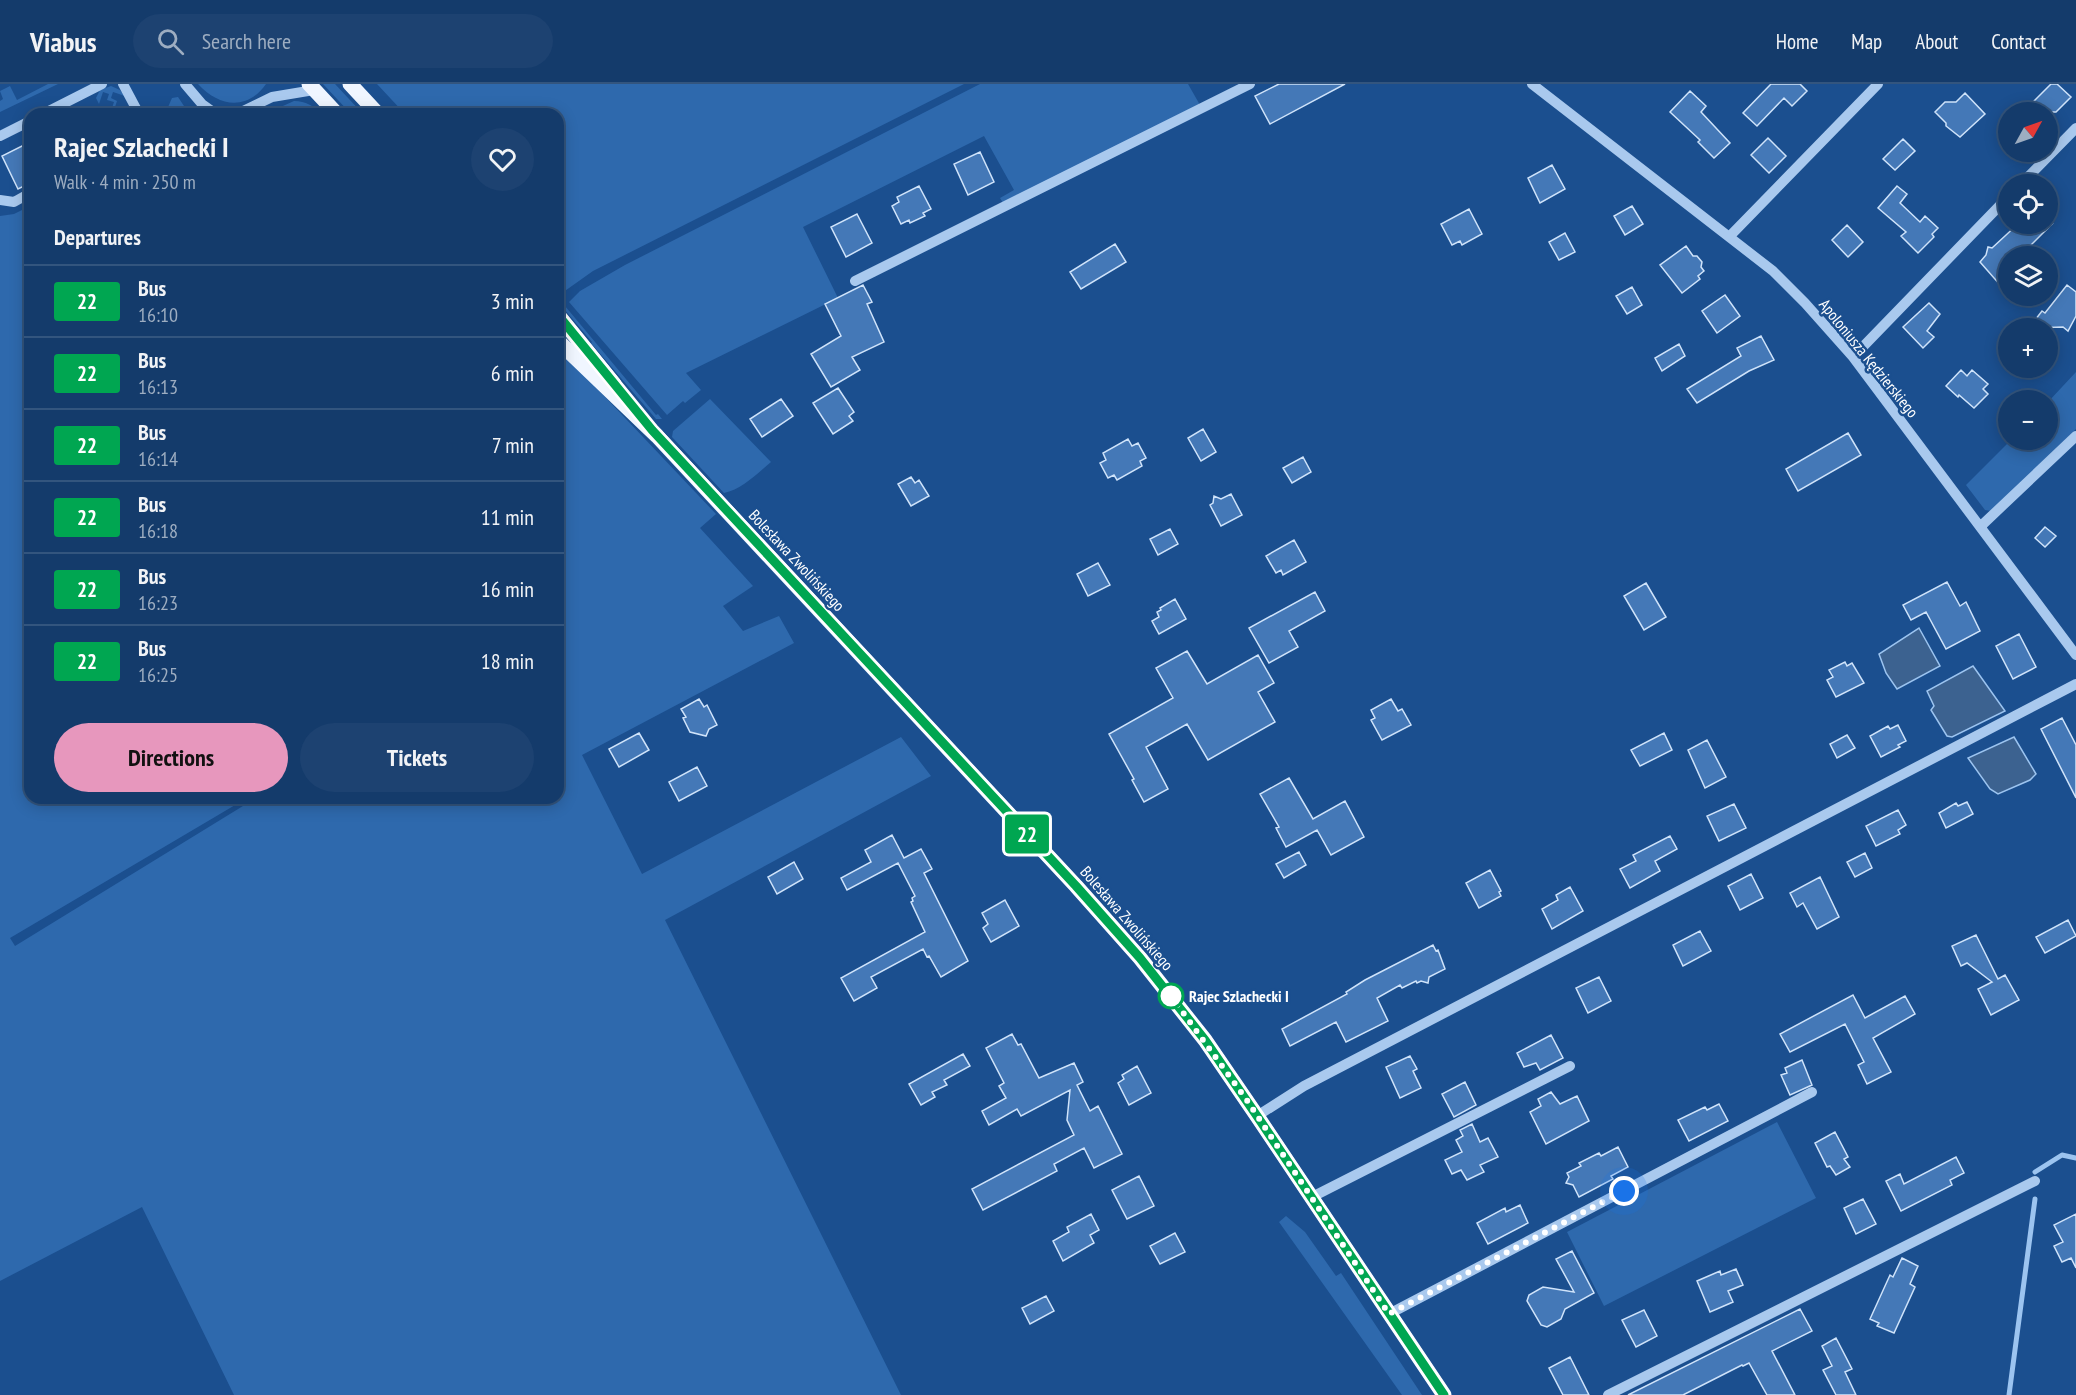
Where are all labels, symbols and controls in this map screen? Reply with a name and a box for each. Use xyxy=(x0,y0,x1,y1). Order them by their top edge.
search box xyxy=(133,14,553,68)
text: Viabus xyxy=(30,23,97,60)
icon: search xyxy=(154,25,187,58)
text: Search here xyxy=(202,27,291,55)
text: Home xyxy=(1776,28,1818,55)
text: Map xyxy=(1851,28,1882,55)
text: About xyxy=(1915,28,1958,55)
text: Contact xyxy=(1991,28,2046,55)
north arrow xyxy=(1998,102,2058,162)
map controls xyxy=(1998,102,2058,450)
text: Rajec Szlachecki I xyxy=(54,128,229,165)
button: heart xyxy=(471,128,534,191)
text: Walk · 4 min · 250 m xyxy=(54,169,196,195)
button: locate xyxy=(1998,174,2058,234)
text: Departures xyxy=(54,223,141,251)
button: layers xyxy=(1998,246,2058,306)
text: Bus xyxy=(138,274,166,302)
text: 3 min xyxy=(491,287,534,315)
text: 22 xyxy=(77,288,97,315)
street label: Apoloniusza Kędzierskiego xyxy=(1815,295,1923,421)
text: 16:10 xyxy=(138,302,178,328)
button: + xyxy=(1998,318,2058,378)
text: Bus xyxy=(138,346,166,374)
text: 6 min xyxy=(491,359,534,387)
text: 22 xyxy=(77,360,97,387)
text: 16:13 xyxy=(138,374,178,400)
button: − xyxy=(1998,390,2058,450)
text: Bus xyxy=(138,418,166,446)
text: 7 min xyxy=(492,431,534,459)
text: 22 xyxy=(77,432,97,459)
text: 16:14 xyxy=(138,446,178,472)
text: Bus xyxy=(138,490,166,518)
text: 11 min xyxy=(481,503,534,531)
text: 22 xyxy=(77,504,97,531)
street label: Bolesława Zwolińskiego xyxy=(745,505,849,615)
text: 16:18 xyxy=(138,518,178,544)
text: Bus xyxy=(138,562,166,590)
text: 16 min xyxy=(481,575,534,603)
text: 22 xyxy=(77,576,97,603)
text: 16:23 xyxy=(138,590,178,616)
text: Bus xyxy=(138,634,166,662)
text: 18 min xyxy=(481,647,534,675)
text: 22 xyxy=(77,648,97,675)
text: 16:25 xyxy=(138,662,178,688)
button: Directions xyxy=(54,723,288,792)
button: Tickets xyxy=(300,723,534,792)
line badge: 22 xyxy=(1000,814,1054,854)
text: 22 xyxy=(1017,821,1037,848)
street label: Bolesława Zwolińskiego xyxy=(1076,862,1178,974)
marker: Rajec Szlachecki I xyxy=(1158,983,1184,1009)
place label: Rajec Szlachecki I xyxy=(1189,986,1289,1006)
your location xyxy=(1609,1176,1639,1206)

